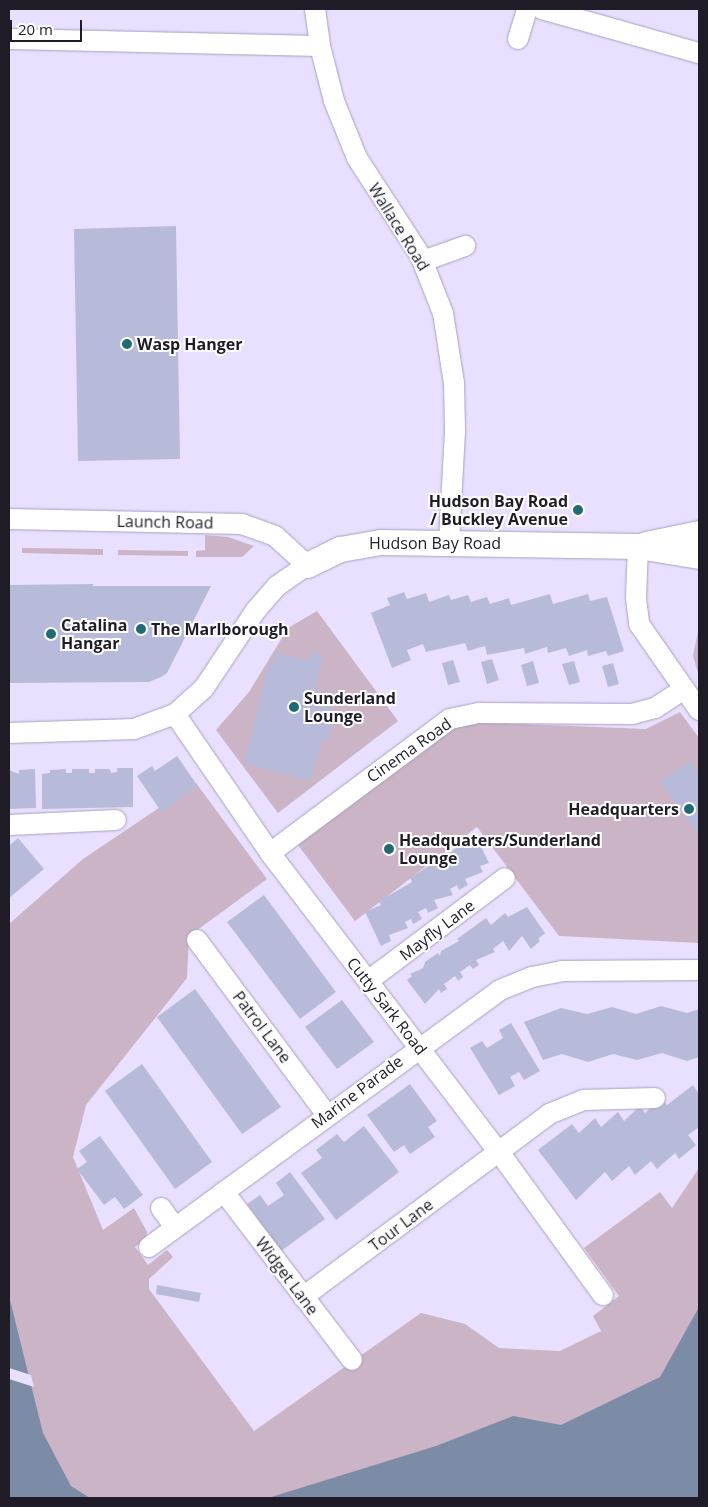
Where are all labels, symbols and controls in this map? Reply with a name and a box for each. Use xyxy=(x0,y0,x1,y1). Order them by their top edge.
scale bar xyxy=(12,10,85,42)
text: 20 m xyxy=(18,19,53,39)
street label: Wallace Road xyxy=(364,180,434,274)
place label: Wasp Hanger xyxy=(137,334,243,354)
marker: Wasp Hanger xyxy=(121,338,133,350)
place label: Hudson Bay Road / Buckley Avenue xyxy=(429,491,568,529)
marker: Hudson Bay Road / Buckley Avenue xyxy=(572,504,584,516)
street label: Launch Road xyxy=(116,512,214,532)
street label: Hudson Bay Road xyxy=(369,533,501,553)
place label: Catalina Hangar xyxy=(61,615,127,653)
place label: The Marlborough xyxy=(151,619,289,639)
marker: The Marlborough xyxy=(135,623,147,635)
marker: Catalina Hangar xyxy=(45,628,57,640)
place label: Sunderland Lounge xyxy=(304,688,396,726)
marker: Sunderland Lounge xyxy=(288,701,300,713)
street label: Cinema Road xyxy=(363,714,455,786)
place label: Headquarters xyxy=(568,799,679,819)
marker: Headquarters xyxy=(683,803,695,815)
place label: Headquaters/Sunderland Lounge xyxy=(399,830,601,868)
marker: Headquaters/Sunderland Lounge xyxy=(383,843,395,855)
street label: Mayfly Lane xyxy=(396,896,478,964)
street label: Cutty Sark Road xyxy=(343,953,431,1059)
street label: Patrol Lane xyxy=(229,987,295,1067)
street label: Marine Parade xyxy=(307,1051,407,1133)
street label: Tour Lane xyxy=(365,1195,437,1255)
street label: Widget Lane xyxy=(252,1233,322,1319)

